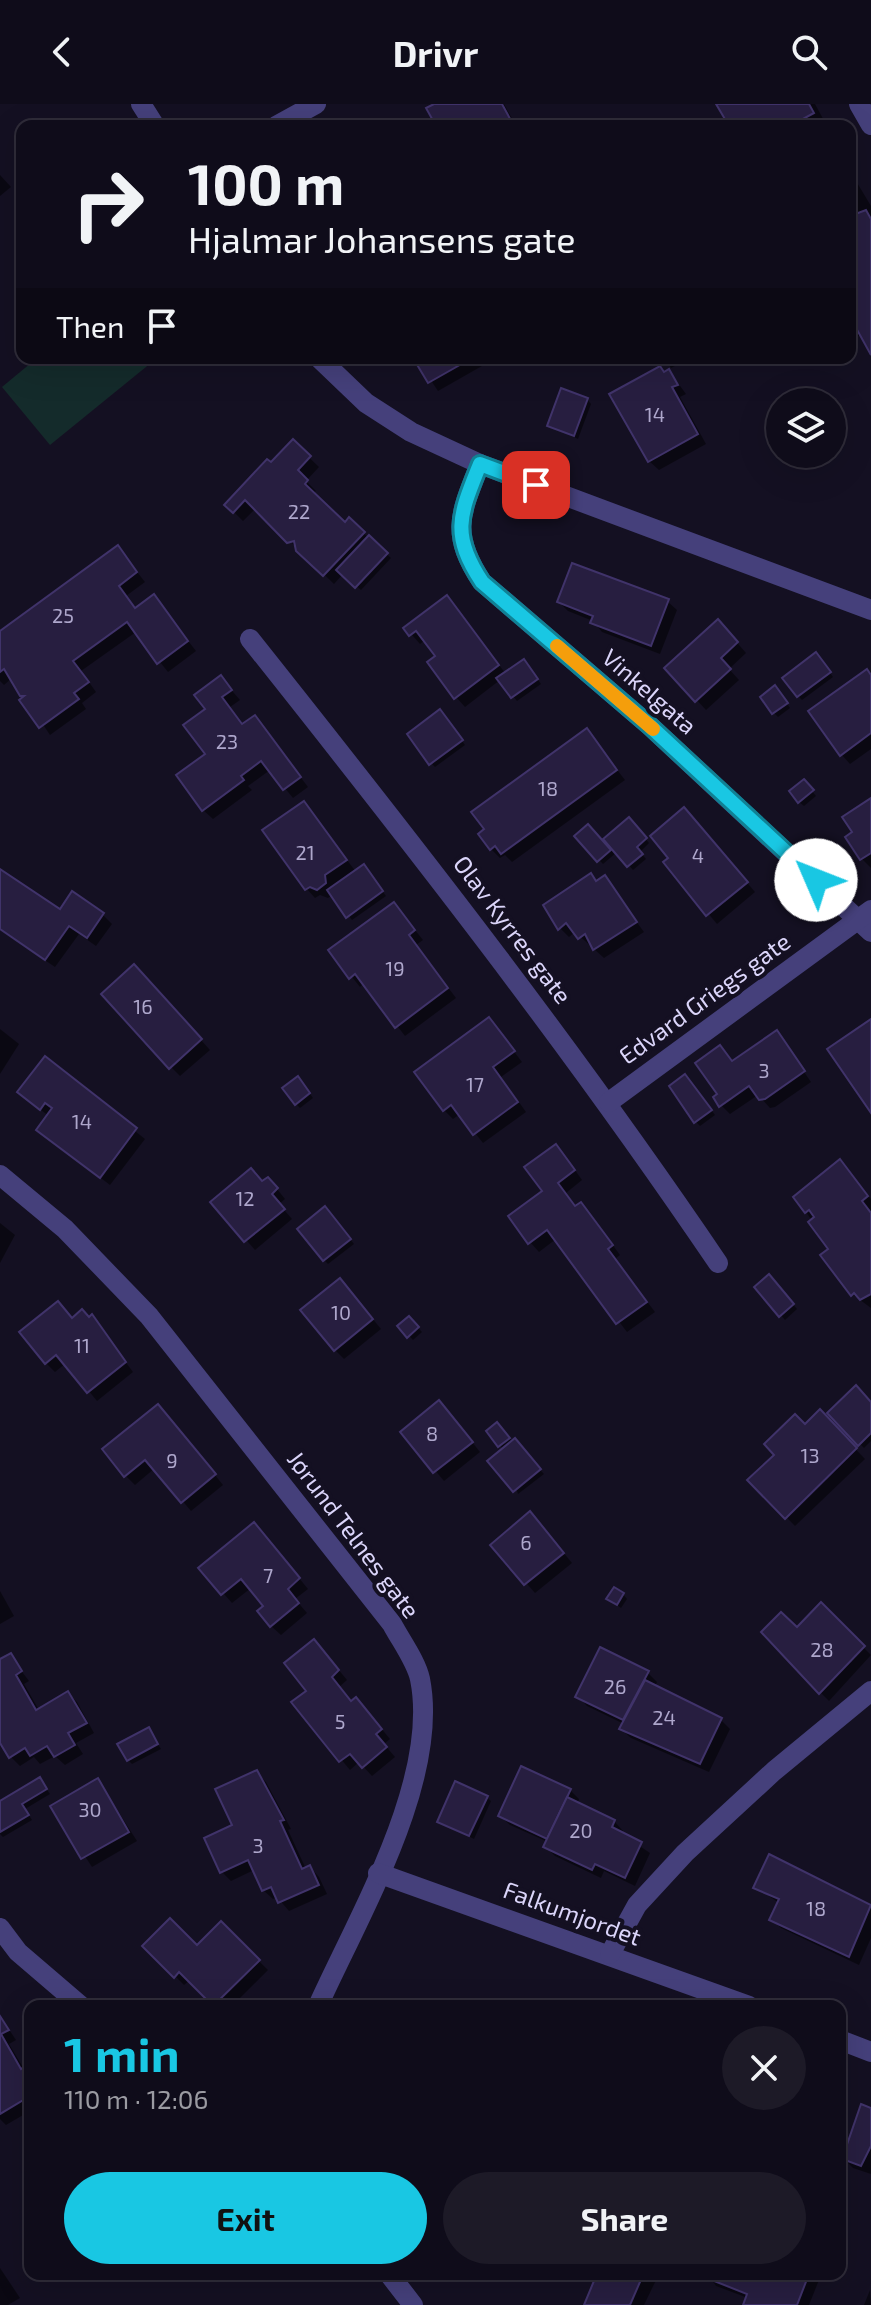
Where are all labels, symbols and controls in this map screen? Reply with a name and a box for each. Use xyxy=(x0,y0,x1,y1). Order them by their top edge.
icon: back xyxy=(40,30,84,74)
icon: search xyxy=(787,30,831,74)
text: Drivr xyxy=(393,31,478,74)
text: 100 m xyxy=(188,149,344,216)
icon: right xyxy=(56,152,160,256)
text: Hjalmar Johansens gate xyxy=(188,217,576,260)
icon: arrive xyxy=(140,304,184,348)
text: Then xyxy=(56,308,124,344)
map controls xyxy=(766,388,846,468)
button: layers xyxy=(766,388,846,468)
house number: 14 xyxy=(645,402,665,426)
pin xyxy=(502,451,570,519)
icon: arrive xyxy=(514,463,558,507)
house number: 22 xyxy=(288,499,310,523)
house number: 25 xyxy=(52,603,74,627)
street label: Vinkelgata xyxy=(597,642,703,740)
house number: 23 xyxy=(216,729,238,753)
house number: 18 xyxy=(538,776,558,800)
position arrow xyxy=(774,838,858,922)
house number: 21 xyxy=(295,840,315,864)
house number: 4 xyxy=(692,843,704,867)
street label: Olav Kyrres gate xyxy=(448,849,578,1009)
street label: Edvard Griegs gate xyxy=(613,926,795,1070)
house number: 19 xyxy=(385,956,405,980)
house number: 16 xyxy=(133,994,153,1018)
house number: 3 xyxy=(758,1058,770,1082)
house number: 17 xyxy=(466,1072,484,1096)
house number: 14 xyxy=(72,1109,92,1133)
house number: 12 xyxy=(235,1186,255,1210)
house number: 10 xyxy=(331,1300,351,1324)
house number: 11 xyxy=(74,1333,90,1357)
house number: 8 xyxy=(426,1421,438,1445)
house number: 13 xyxy=(800,1443,820,1467)
street label: Jørund Telnes gate xyxy=(282,1445,426,1623)
house number: 9 xyxy=(166,1448,178,1472)
house number: 6 xyxy=(520,1530,532,1554)
house number: 7 xyxy=(263,1563,273,1587)
house number: 28 xyxy=(810,1637,834,1661)
house number: 26 xyxy=(604,1674,626,1698)
house number: 24 xyxy=(652,1705,676,1729)
house number: 5 xyxy=(335,1709,345,1733)
house number: 30 xyxy=(78,1797,102,1821)
house number: 20 xyxy=(569,1818,593,1842)
house number: 3 xyxy=(252,1833,264,1857)
street label: Falkumjordet xyxy=(500,1874,645,1951)
house number: 18 xyxy=(806,1896,826,1920)
text: 1 min xyxy=(64,2024,180,2082)
button: close xyxy=(722,2026,806,2110)
text: 110 m · 12:06 xyxy=(64,2083,208,2114)
button: Exit xyxy=(64,2172,427,2264)
button: Share xyxy=(443,2172,806,2264)

